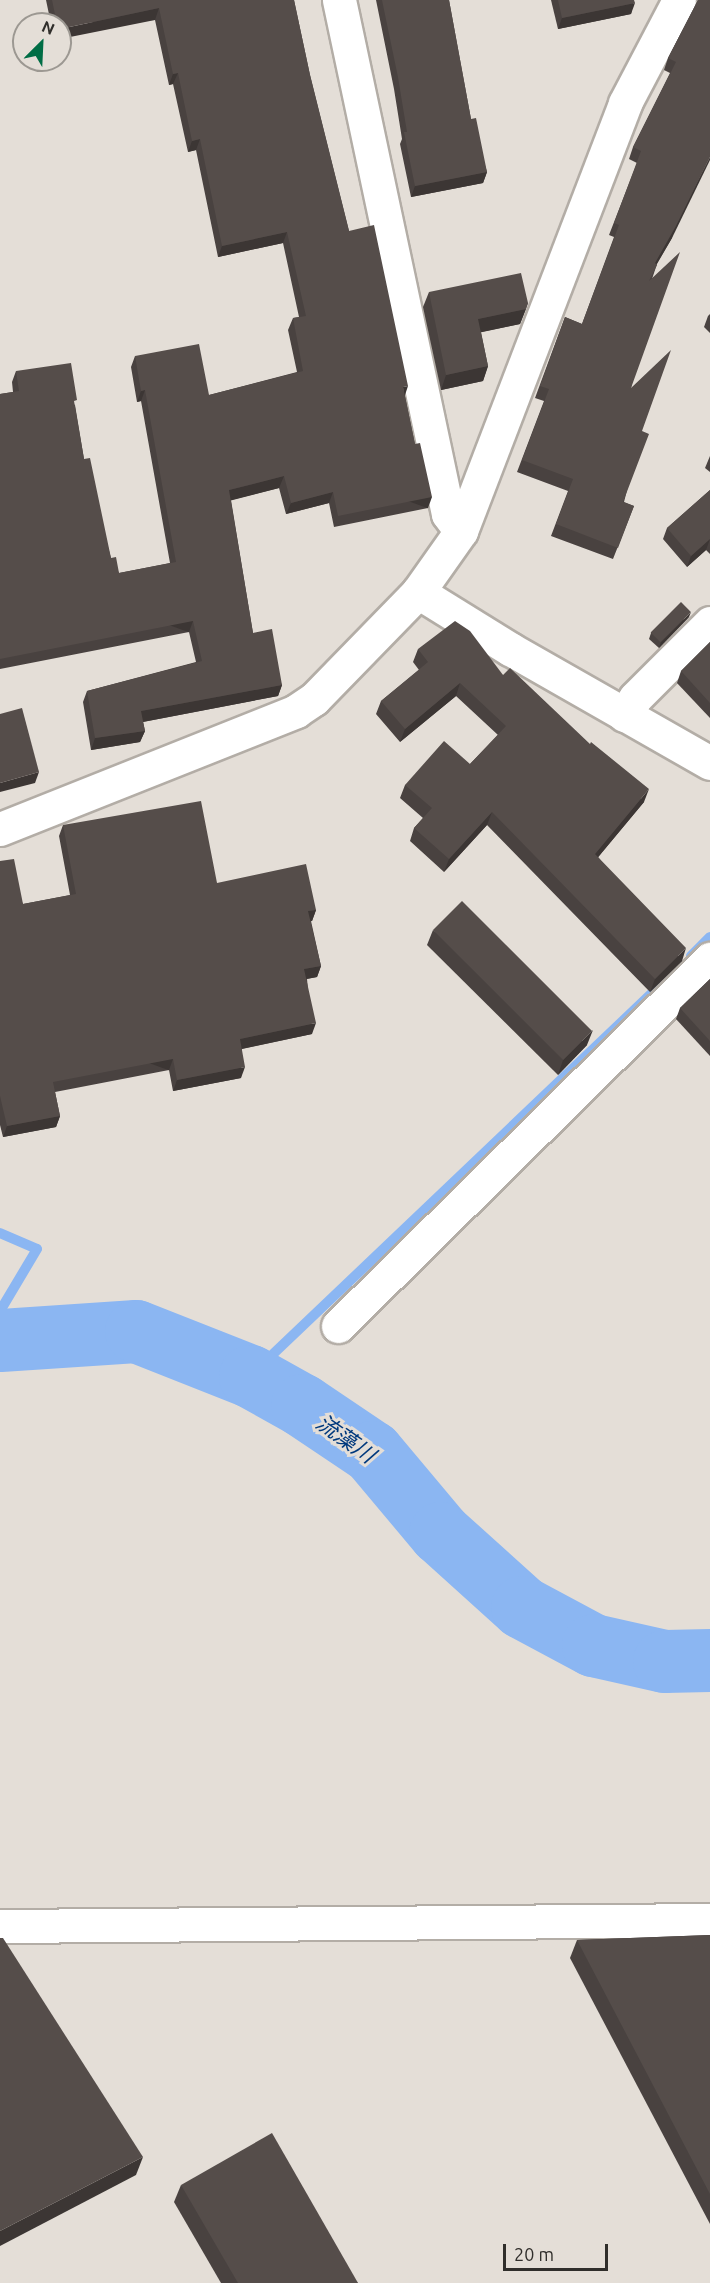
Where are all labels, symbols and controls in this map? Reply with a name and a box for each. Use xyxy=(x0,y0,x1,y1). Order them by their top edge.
north arrow xyxy=(12,12,72,72)
text: N xyxy=(39,17,58,38)
water label: 流藻川 xyxy=(311,1408,381,1468)
scale bar xyxy=(506,2232,611,2270)
text: 20 m xyxy=(514,2244,554,2264)

